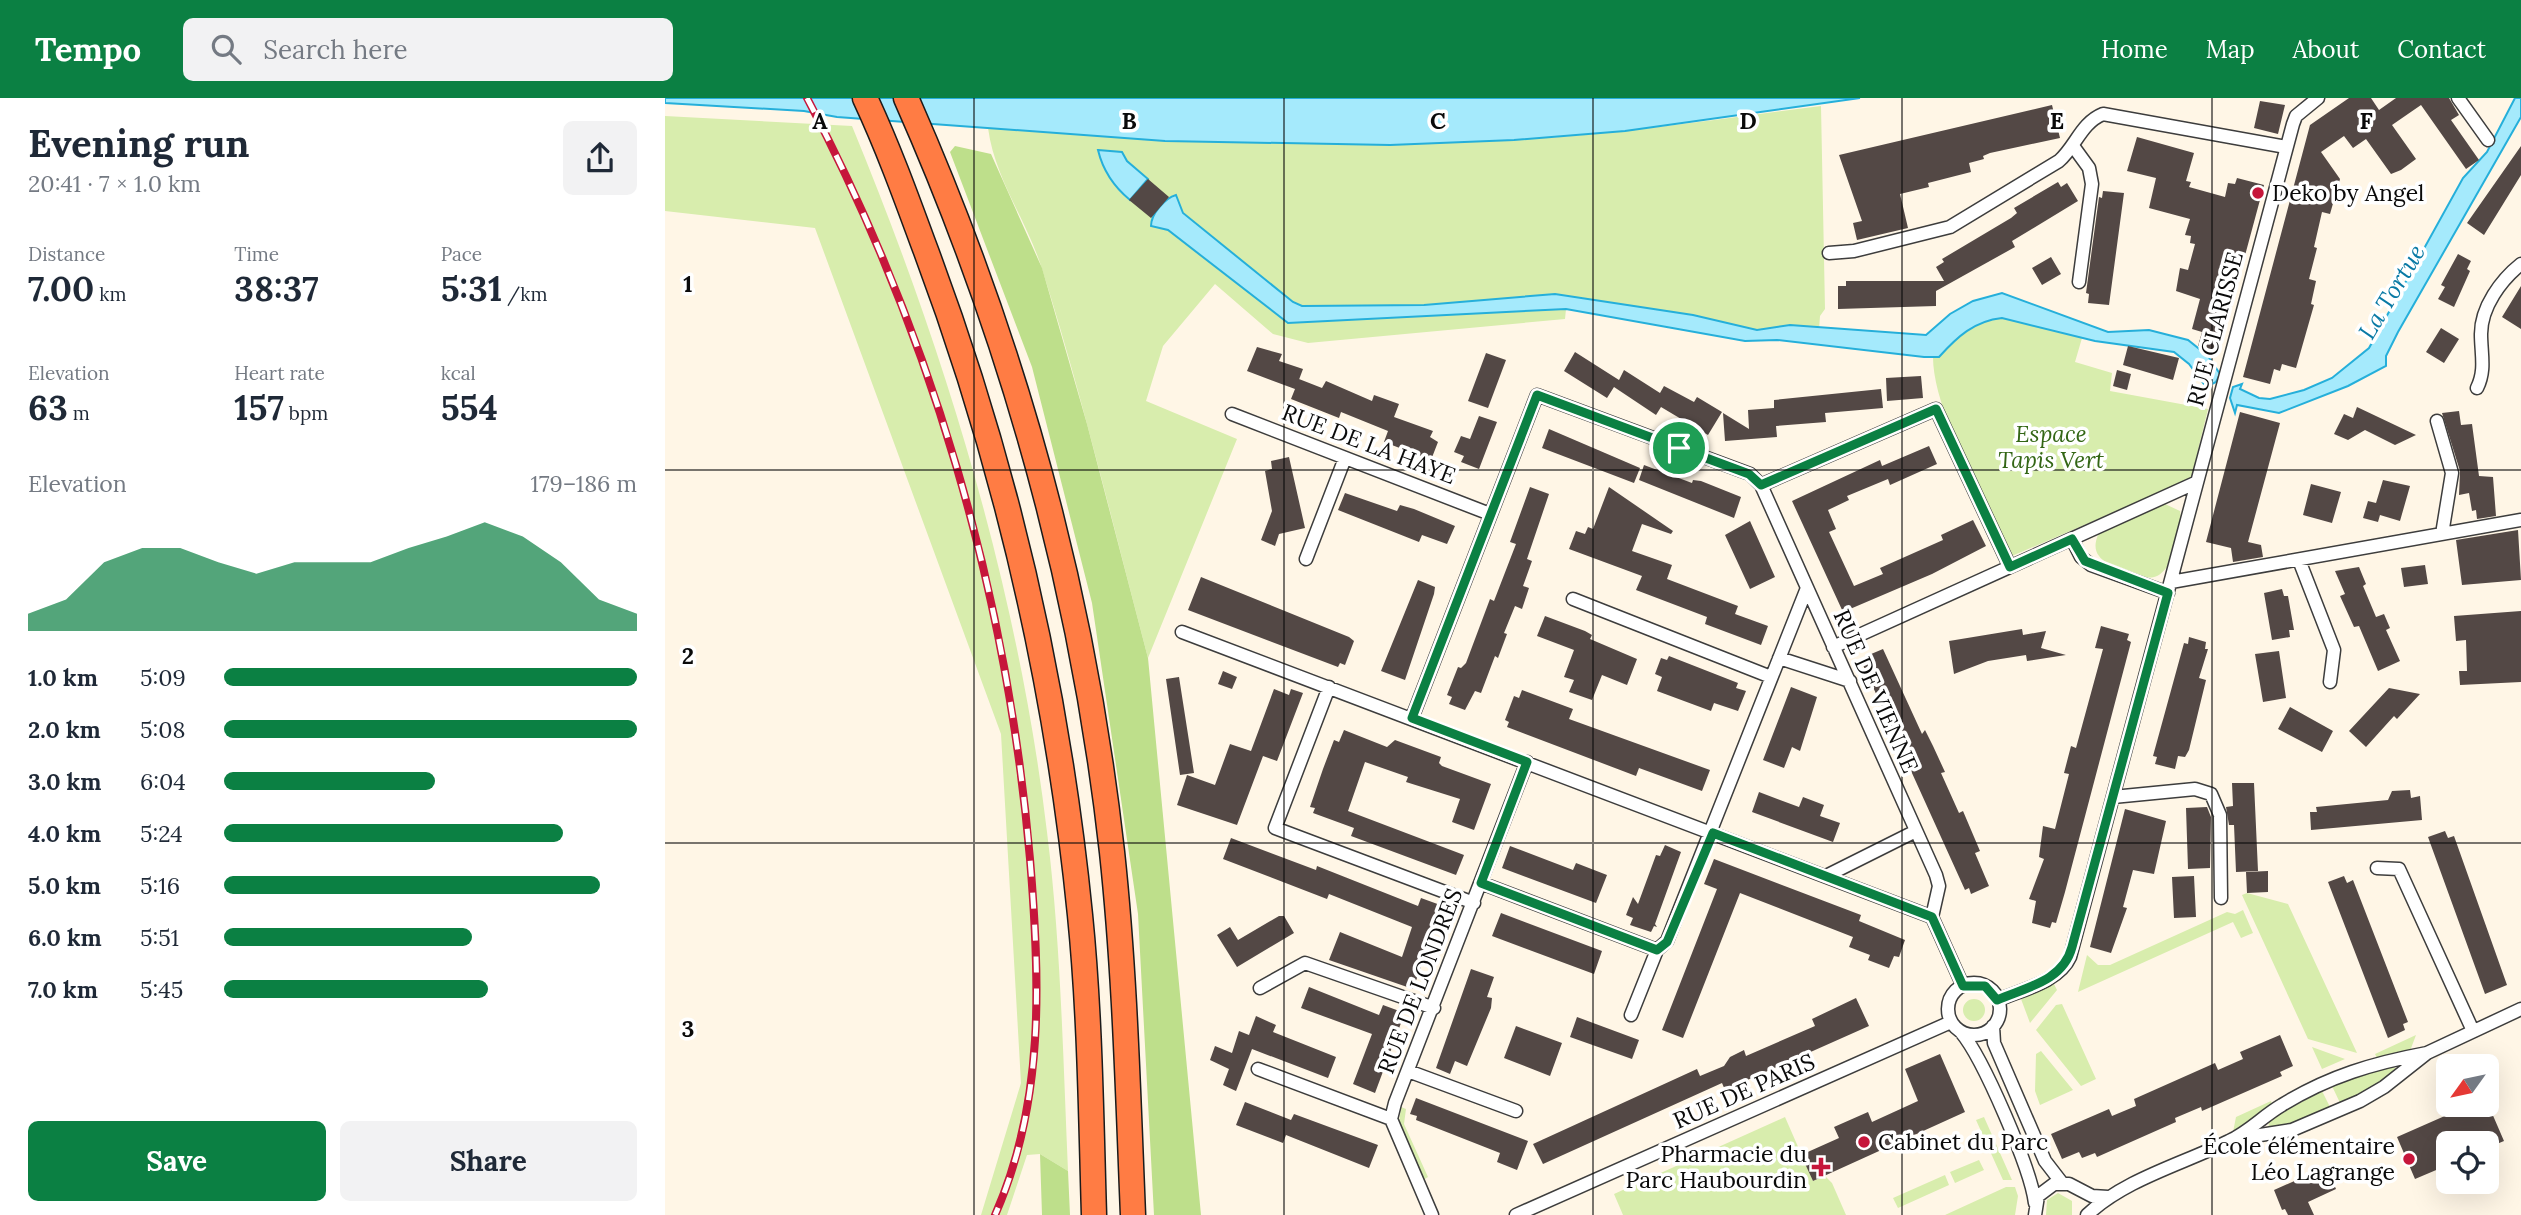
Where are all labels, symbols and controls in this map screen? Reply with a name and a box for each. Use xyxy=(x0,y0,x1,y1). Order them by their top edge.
search box xyxy=(183,18,673,81)
text: Tempo xyxy=(35,28,141,70)
icon: search xyxy=(207,30,245,68)
text: Search here xyxy=(263,33,408,66)
text: Home xyxy=(2101,34,2168,65)
text: Map xyxy=(2206,34,2255,65)
text: About xyxy=(2293,34,2359,65)
text: Contact xyxy=(2397,34,2486,65)
text: A xyxy=(812,106,828,135)
text: B xyxy=(1121,106,1137,135)
text: C xyxy=(1430,106,1446,135)
text: D xyxy=(1739,106,1757,135)
text: E xyxy=(2050,106,2064,135)
text: F xyxy=(2359,106,2373,135)
text: Evening run xyxy=(28,119,250,167)
button: share xyxy=(563,121,637,195)
text: 20:41 · 7 × 1.0 km xyxy=(28,169,201,198)
place label: Deko by Angel xyxy=(2272,178,2424,207)
marker: Deko by Angel xyxy=(2250,185,2266,201)
water label: La Tortue xyxy=(2351,239,2432,345)
text: Distance xyxy=(28,242,105,266)
text: Time xyxy=(234,242,279,266)
text: Pace xyxy=(441,242,482,266)
street label: RUE CLARISSE xyxy=(2180,248,2249,409)
text: 7.00 xyxy=(28,266,94,311)
text: 38:37 xyxy=(234,266,319,311)
text: 5:31 xyxy=(441,266,502,311)
text: 1 xyxy=(683,269,693,298)
text: km xyxy=(94,282,127,306)
text: /km xyxy=(502,282,547,306)
text: Elevation xyxy=(28,361,110,385)
text: Heart rate xyxy=(234,361,325,385)
text: kcal xyxy=(441,361,476,385)
text: 63 xyxy=(28,385,68,430)
text: 157 xyxy=(234,385,284,430)
text: 554 xyxy=(441,385,498,430)
street label: RUE DE LA HAYE xyxy=(1278,397,1460,490)
text: m xyxy=(68,401,90,425)
text: bpm xyxy=(284,401,328,425)
pin xyxy=(1649,418,1709,478)
park label: Espace Tapis Vert xyxy=(1998,419,2105,474)
icon: arrive xyxy=(1660,429,1698,467)
text: Elevation xyxy=(28,469,127,498)
text: 179–186 m xyxy=(531,469,637,498)
street label: RUE DE VIENNE xyxy=(1827,605,1925,777)
text: 2 xyxy=(682,641,694,670)
text: 1.0 km xyxy=(28,663,98,692)
text: 5:09 xyxy=(140,663,186,692)
text: 2.0 km xyxy=(28,715,101,744)
text: 5:08 xyxy=(140,715,186,744)
text: 3.0 km xyxy=(28,767,101,796)
text: 6:04 xyxy=(140,767,186,796)
text: 4.0 km xyxy=(28,819,101,848)
text: 5:24 xyxy=(140,819,183,848)
text: 5.0 km xyxy=(28,871,101,900)
text: 5:16 xyxy=(140,871,180,900)
street label: RUE DE LONDRES xyxy=(1371,884,1468,1078)
text: 6.0 km xyxy=(28,923,102,952)
text: 5:51 xyxy=(140,923,179,952)
text: 7.0 km xyxy=(28,975,98,1004)
text: 5:45 xyxy=(140,975,183,1004)
text: 3 xyxy=(682,1014,694,1043)
street label: RUE DE PARIS xyxy=(1668,1046,1819,1135)
north arrow xyxy=(2436,1054,2499,1116)
map controls xyxy=(2436,1054,2499,1194)
button: Save xyxy=(28,1121,326,1201)
button: Share xyxy=(340,1121,637,1201)
place label: Cabinet du Parc xyxy=(1878,1127,2048,1156)
place label: École élémentaire Léo Lagrange xyxy=(2203,1131,2395,1186)
button: locate xyxy=(2436,1131,2499,1194)
marker: Cabinet du Parc xyxy=(1856,1134,1872,1150)
place label: Pharmacie du Parc Haubourdin xyxy=(1626,1139,1807,1194)
marker: École élémentaire Léo Lagrange xyxy=(2401,1151,2417,1167)
marker: Pharmacie du Parc Haubourdin xyxy=(1813,1159,1829,1175)

